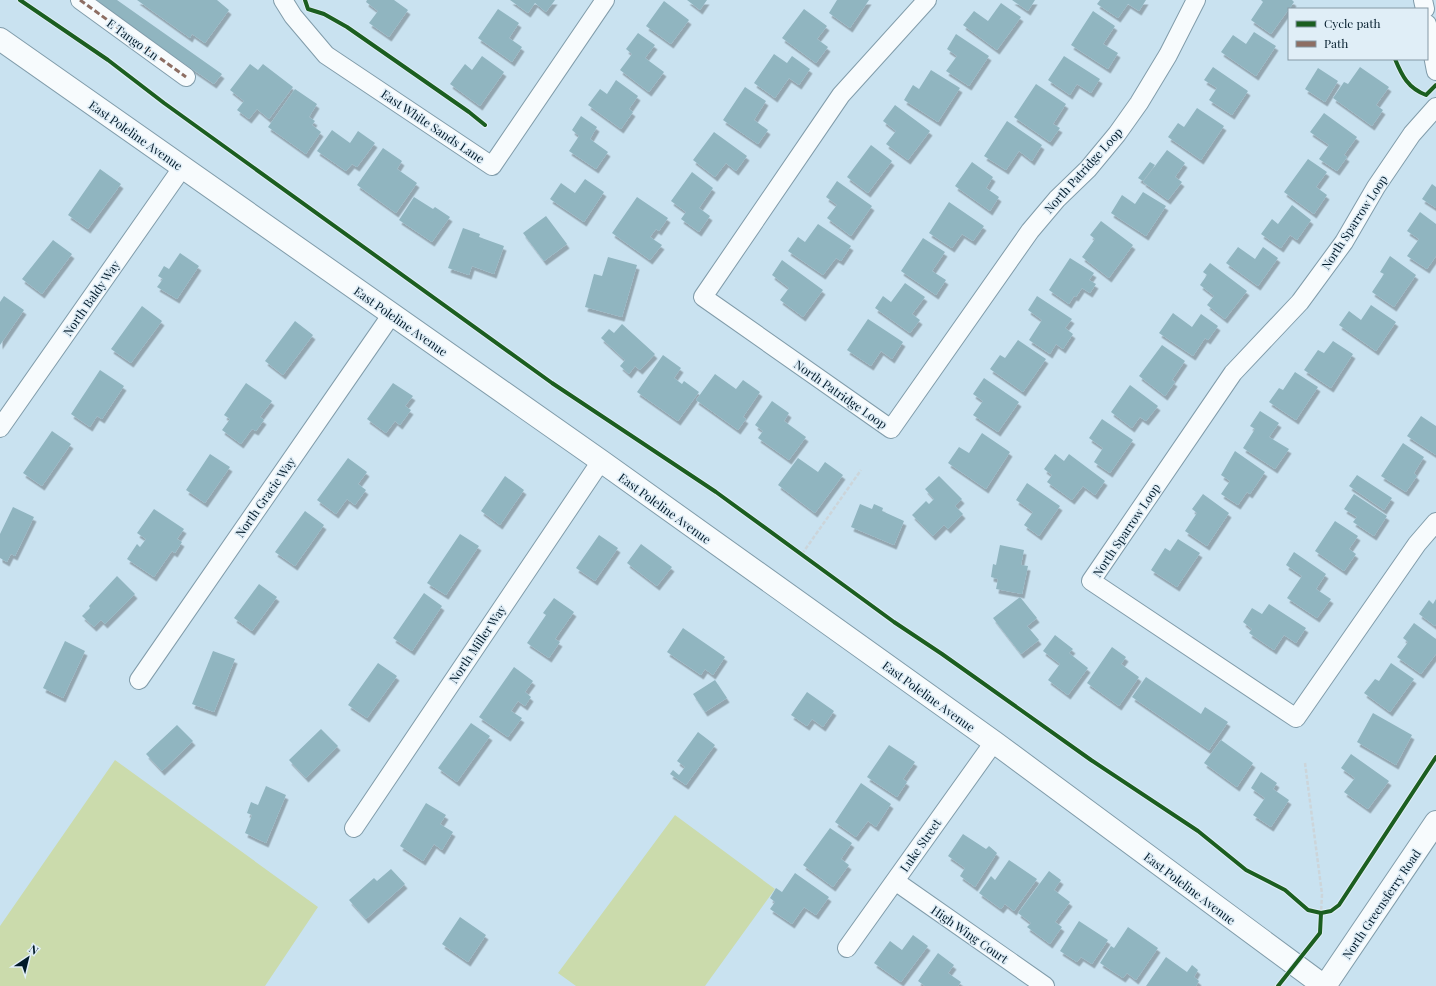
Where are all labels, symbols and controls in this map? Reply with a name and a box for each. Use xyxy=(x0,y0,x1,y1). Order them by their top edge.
legend xyxy=(1288,8,1428,60)
street label: E Tango Ln xyxy=(104,15,162,63)
text: Cycle path xyxy=(1324,15,1381,31)
text: Path xyxy=(1324,35,1348,51)
street label: East White Sands Lane xyxy=(378,85,488,167)
street label: East Poleline Avenue xyxy=(86,97,186,173)
street label: North Patridge Loop xyxy=(1040,124,1126,216)
street label: North Sparrow Loop xyxy=(1317,172,1391,272)
street label: North Baldy Way xyxy=(59,257,123,339)
street label: East Poleline Avenue xyxy=(351,283,451,359)
street label: North Patridge Loop xyxy=(791,356,891,432)
street label: North Gracie Way xyxy=(231,454,299,540)
street label: East Poleline Avenue xyxy=(615,469,715,547)
street label: North Sparrow Loop xyxy=(1089,480,1163,580)
street label: North Miller Way xyxy=(445,602,509,686)
street label: East Poleline Avenue xyxy=(879,657,979,735)
street label: Luke Street xyxy=(896,815,945,875)
street label: North Greensferry Road xyxy=(1338,846,1424,962)
street label: East Poleline Avenue xyxy=(1141,848,1239,928)
street label: High Wing Court xyxy=(928,902,1012,967)
north arrow xyxy=(8,938,48,978)
text: N xyxy=(26,941,42,958)

